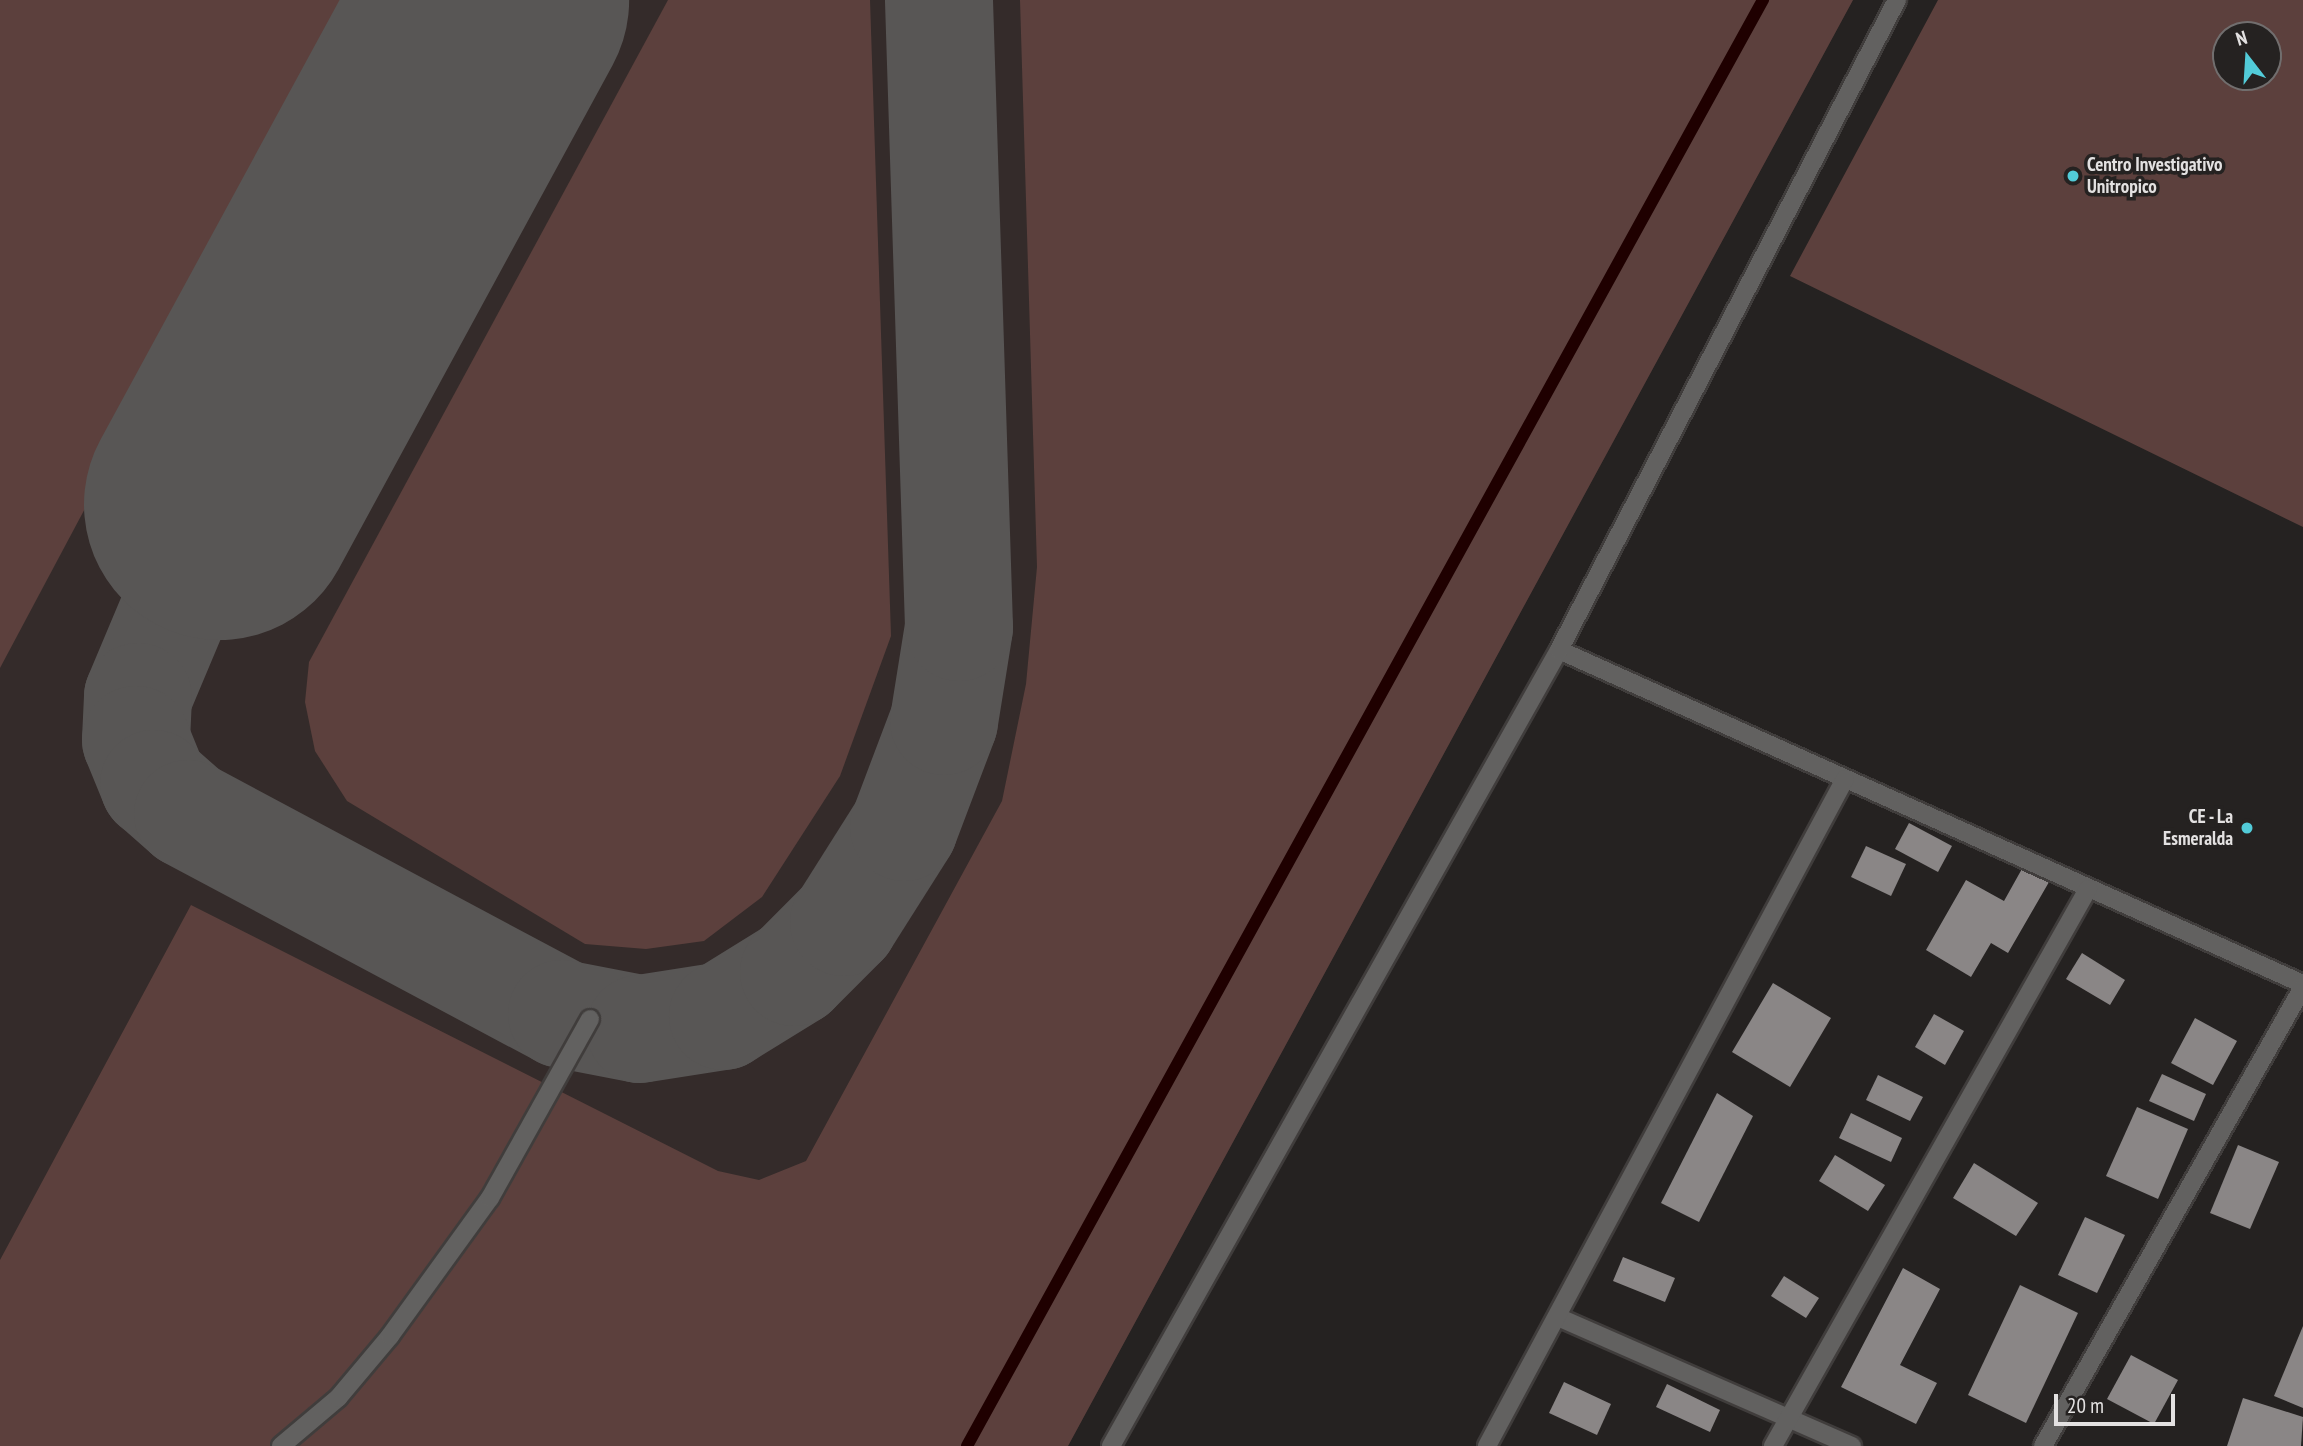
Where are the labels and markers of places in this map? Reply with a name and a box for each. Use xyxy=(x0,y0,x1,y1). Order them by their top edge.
place label: Centro Investigativo Unitropico xyxy=(2087,154,2222,198)
marker: Centro Investigativo Unitropico xyxy=(2065,168,2081,184)
place label: CE - La Esmeralda xyxy=(2163,806,2233,850)
marker: CE - La Esmeralda xyxy=(2239,820,2255,836)

